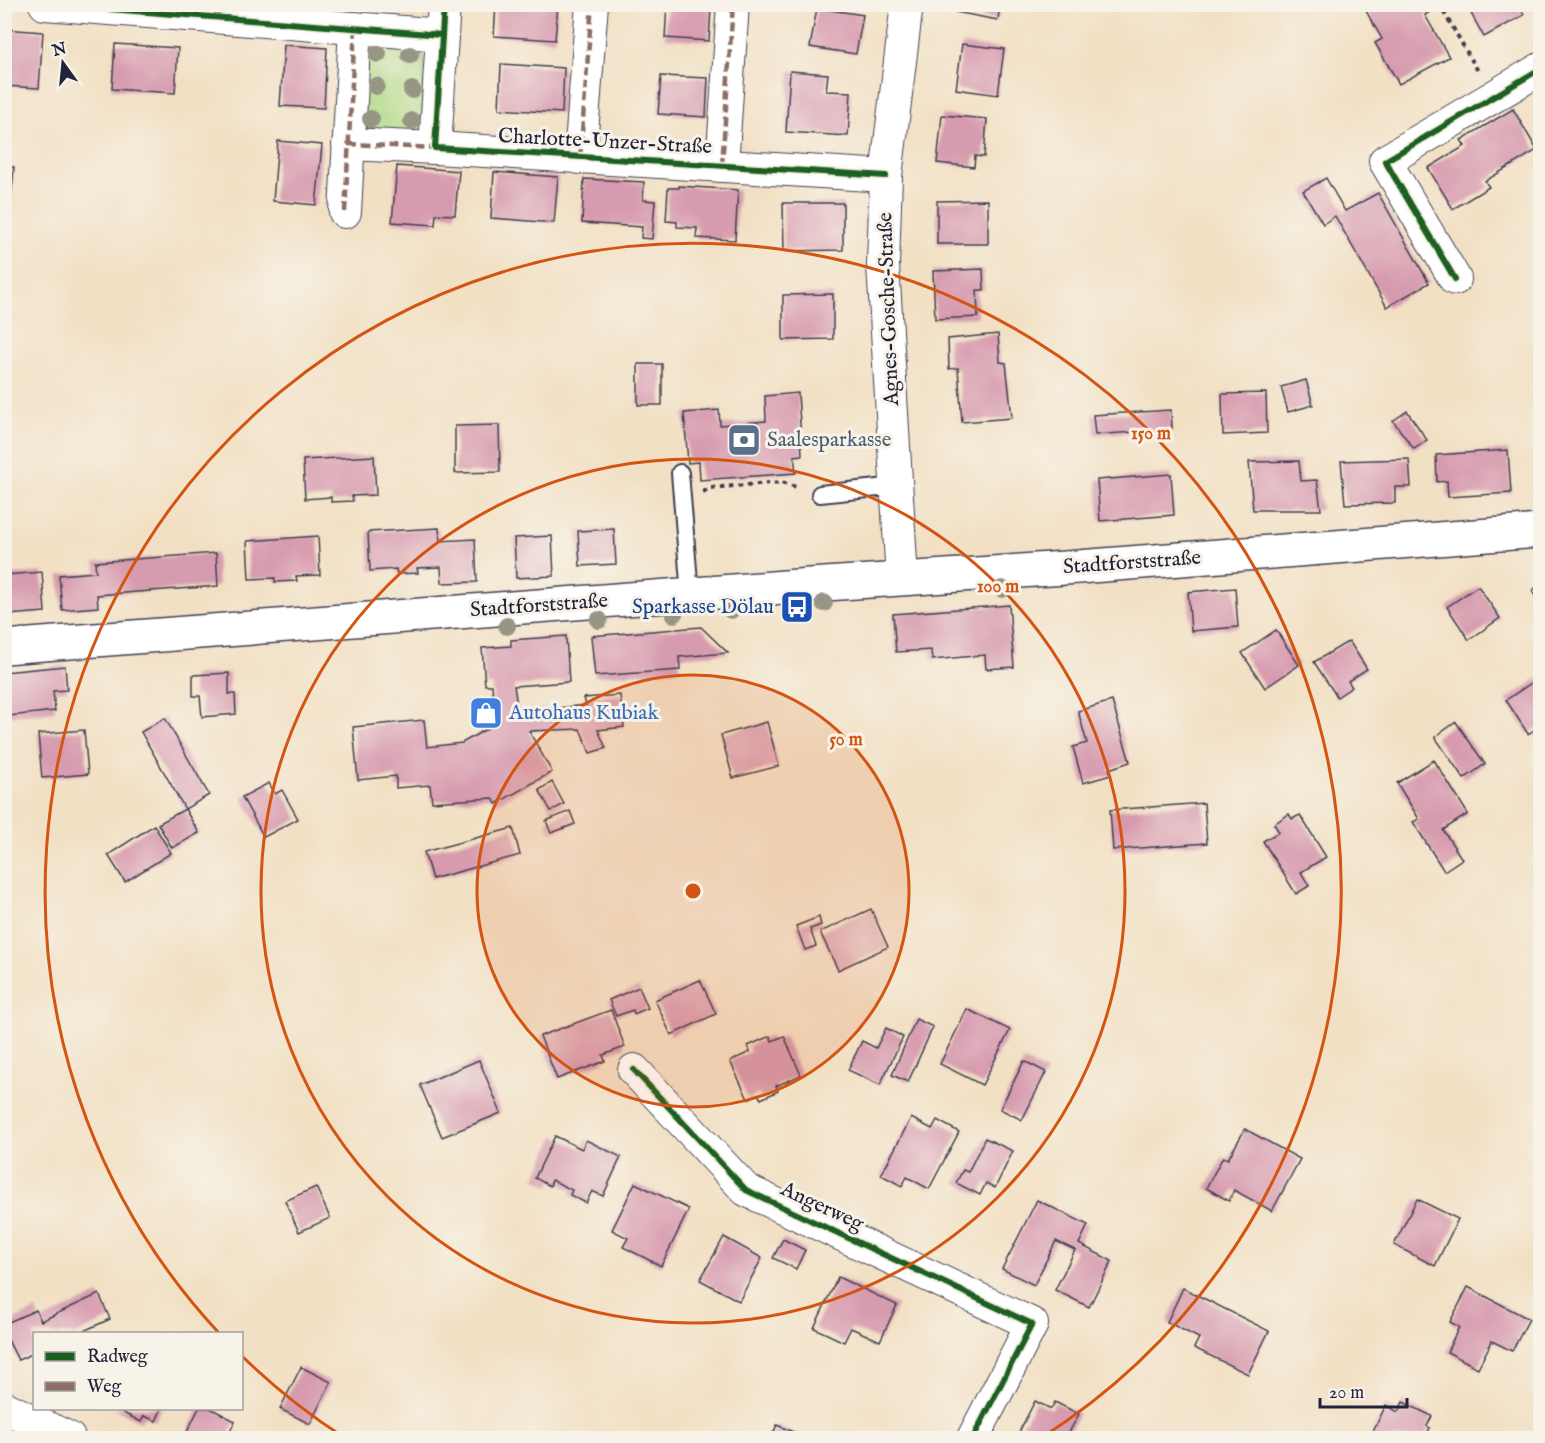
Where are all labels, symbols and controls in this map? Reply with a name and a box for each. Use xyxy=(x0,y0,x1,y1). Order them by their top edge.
north arrow xyxy=(33,33,93,93)
text: N xyxy=(49,39,69,62)
street label: Charlotte-Unzer-Straße xyxy=(497,123,713,161)
street label: Agnes-Gosche-Straße xyxy=(872,211,906,407)
bank icon: Saalesparkasse xyxy=(726,422,762,458)
text: 150 m xyxy=(1131,423,1171,446)
place label: Saalesparkasse xyxy=(767,427,892,454)
street label: Stadtforststraße xyxy=(1062,545,1202,581)
text: 100 m xyxy=(977,576,1019,599)
street label: Stadtforststraße xyxy=(469,588,609,624)
bus stop icon: Sparkasse Dölau xyxy=(779,589,815,625)
place label: Sparkasse Dölau xyxy=(632,594,774,621)
shop icon: Autohaus Kubiak xyxy=(468,695,504,731)
place label: Autohaus Kubiak xyxy=(508,700,659,727)
text: 50 m xyxy=(829,729,863,752)
centre of rings xyxy=(683,881,703,901)
street label: Angerweg xyxy=(775,1176,869,1238)
legend xyxy=(33,1332,243,1410)
text: Radweg xyxy=(87,1346,148,1369)
scale bar xyxy=(1320,1371,1407,1409)
text: Weg xyxy=(87,1376,122,1399)
text: 20 m xyxy=(1329,1382,1364,1405)

